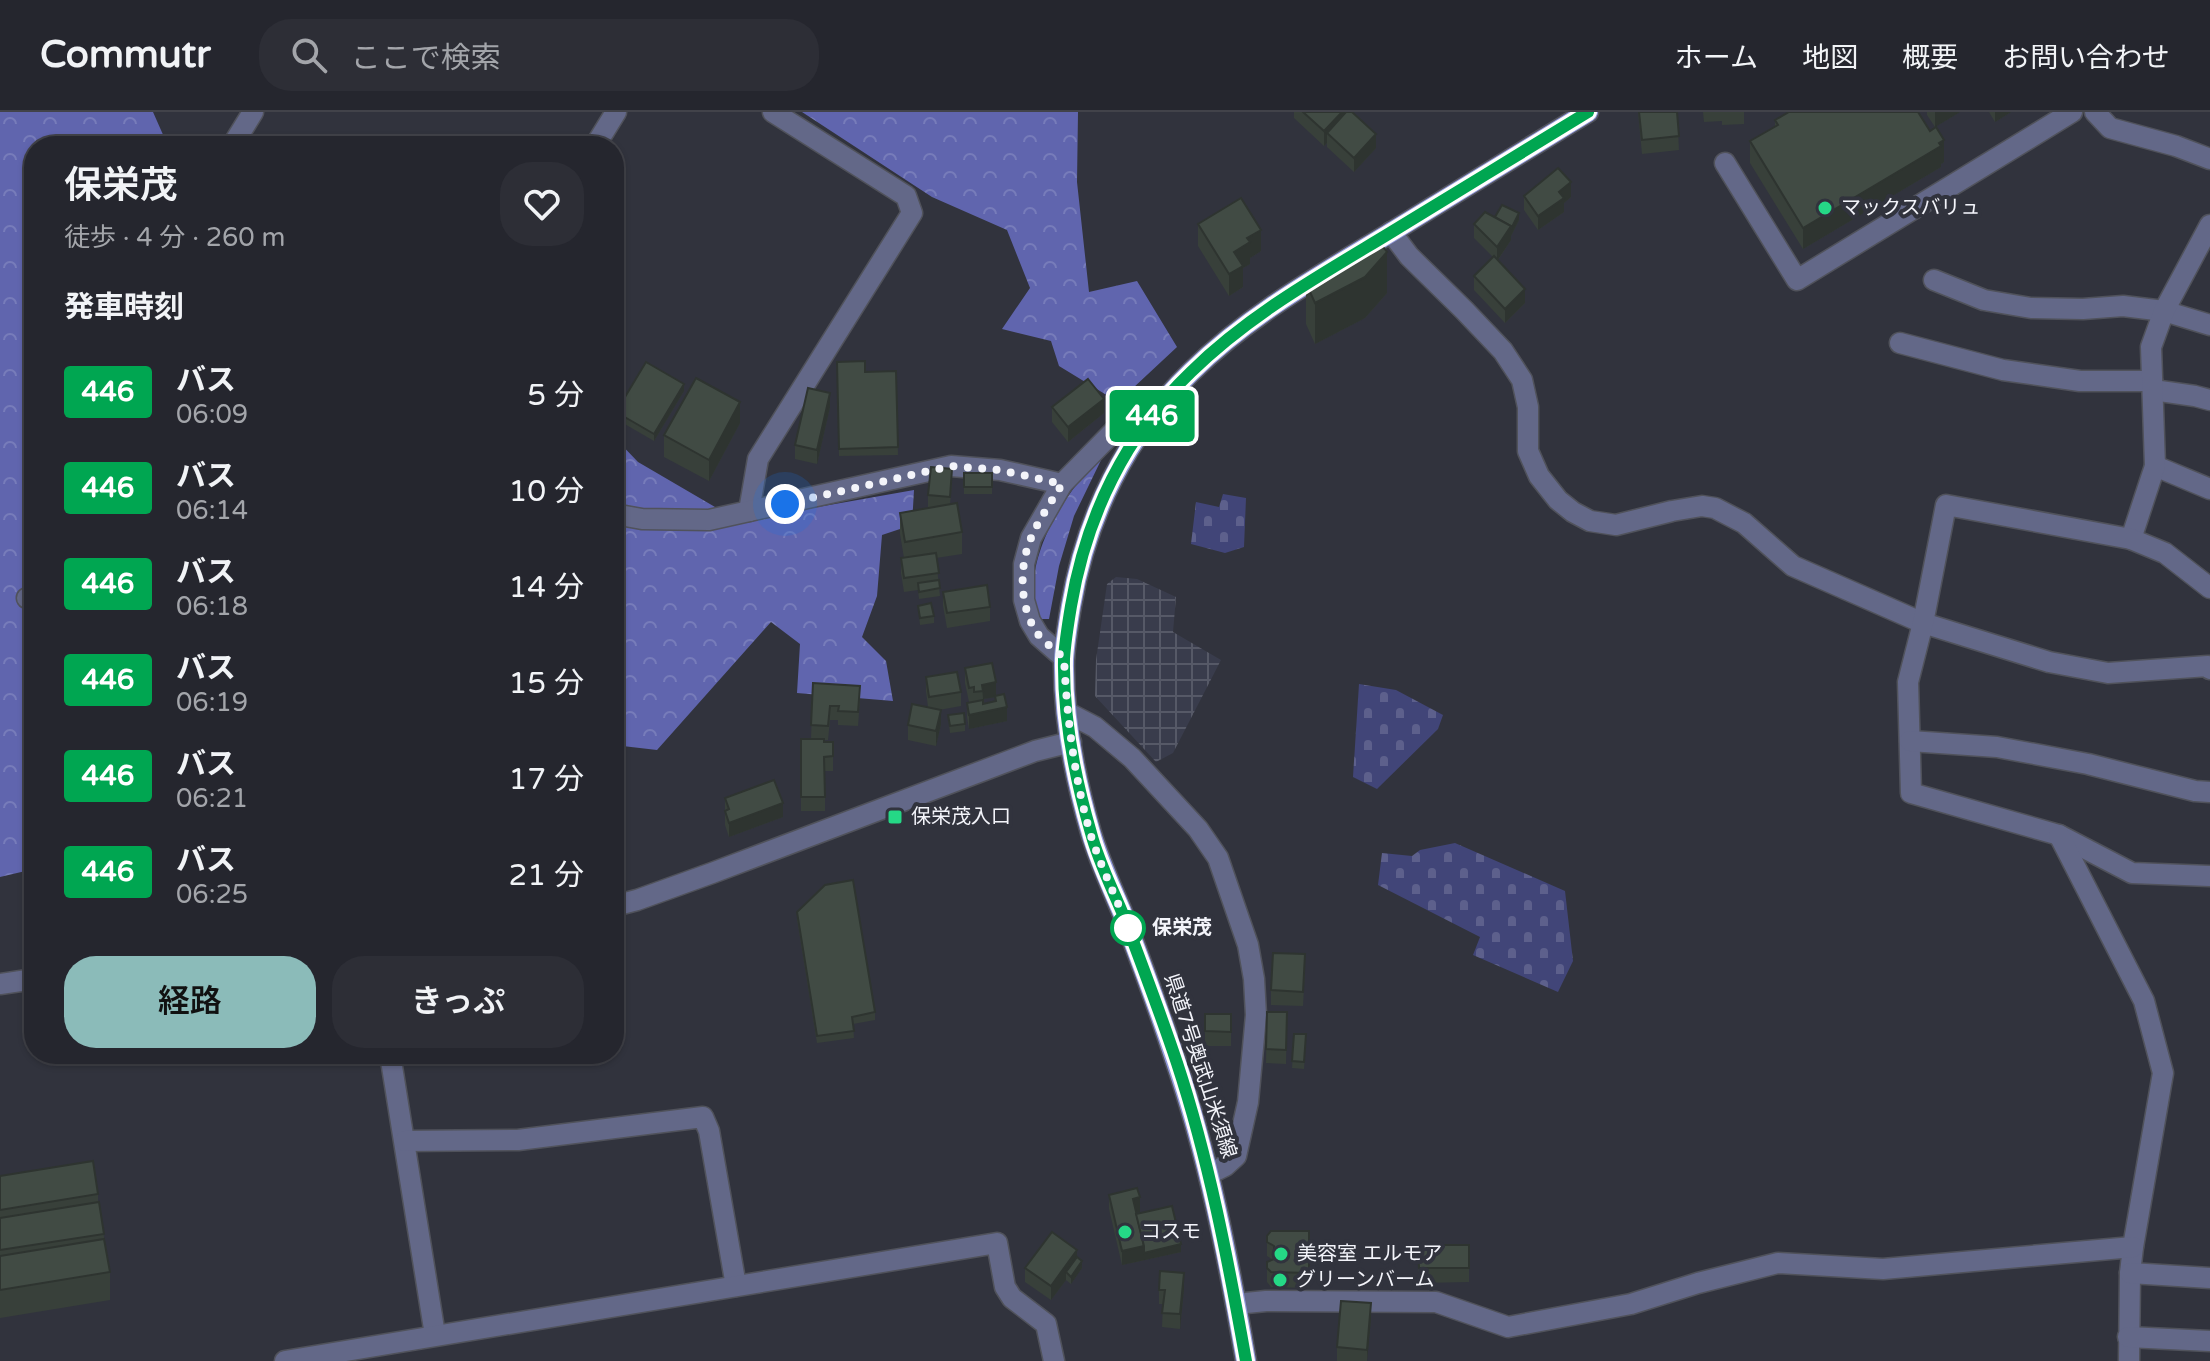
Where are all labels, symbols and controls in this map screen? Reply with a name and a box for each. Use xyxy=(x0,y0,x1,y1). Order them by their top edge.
search box xyxy=(259,19,819,91)
text: Commutr xyxy=(40,32,211,78)
icon: search xyxy=(287,33,331,77)
text: ここで検索 xyxy=(351,40,501,77)
text: ホーム xyxy=(1675,41,1758,75)
text: 地図 xyxy=(1802,41,1858,75)
text: 概要 xyxy=(1902,41,1958,75)
text: お問い合わせ xyxy=(2002,41,2170,75)
button: heart xyxy=(500,162,584,246)
text: 保栄茂 xyxy=(64,163,178,209)
place label: マックスバリュ xyxy=(1841,196,1980,220)
marker: マックスバリュ xyxy=(1816,199,1834,217)
text: 徒歩 · 4 分 · 260 m xyxy=(64,222,285,253)
text: 発車時刻 xyxy=(64,289,184,326)
text: バス xyxy=(176,362,236,399)
text: 446 xyxy=(82,375,134,409)
text: 5 分 xyxy=(527,377,584,414)
line badge: 446 xyxy=(1106,390,1198,442)
text: 06:09 xyxy=(176,399,248,430)
text: 446 xyxy=(1126,399,1178,433)
text: バス xyxy=(176,458,236,495)
text: 446 xyxy=(82,471,134,505)
text: 10 分 xyxy=(509,473,584,510)
your location xyxy=(765,484,805,524)
text: 06:14 xyxy=(176,495,248,526)
text: バス xyxy=(176,554,236,591)
text: 446 xyxy=(82,567,134,601)
text: 14 分 xyxy=(509,569,584,606)
text: 06:18 xyxy=(176,591,248,622)
text: バス xyxy=(176,650,236,687)
text: 446 xyxy=(82,663,134,697)
text: 15 分 xyxy=(509,665,584,702)
text: 06:19 xyxy=(176,687,248,718)
text: バス xyxy=(176,746,236,783)
text: 446 xyxy=(82,759,134,793)
text: 17 分 xyxy=(509,761,584,798)
text: 06:21 xyxy=(176,783,248,814)
place label: 保栄茂入口 xyxy=(911,805,1011,829)
marker: 保栄茂入口 xyxy=(886,808,904,826)
text: バス xyxy=(176,842,236,879)
text: 446 xyxy=(82,855,134,889)
text: 21 分 xyxy=(509,857,584,894)
text: 06:25 xyxy=(176,879,248,910)
marker: 保栄茂 xyxy=(1111,911,1145,945)
place label: 保栄茂 xyxy=(1152,916,1212,940)
button: 経路 xyxy=(64,956,316,1048)
button: きっぷ xyxy=(332,956,584,1048)
street label: 県道7号奥武山米須線 xyxy=(1159,971,1241,1161)
place label: コスモ xyxy=(1141,1220,1201,1244)
marker: コスモ xyxy=(1116,1223,1134,1241)
place label: 美容室 エルモア xyxy=(1297,1242,1442,1266)
marker: 美容室 エルモア xyxy=(1272,1245,1290,1263)
place label: グリーンバーム xyxy=(1296,1268,1434,1292)
marker: グリーンバーム xyxy=(1271,1271,1289,1289)

